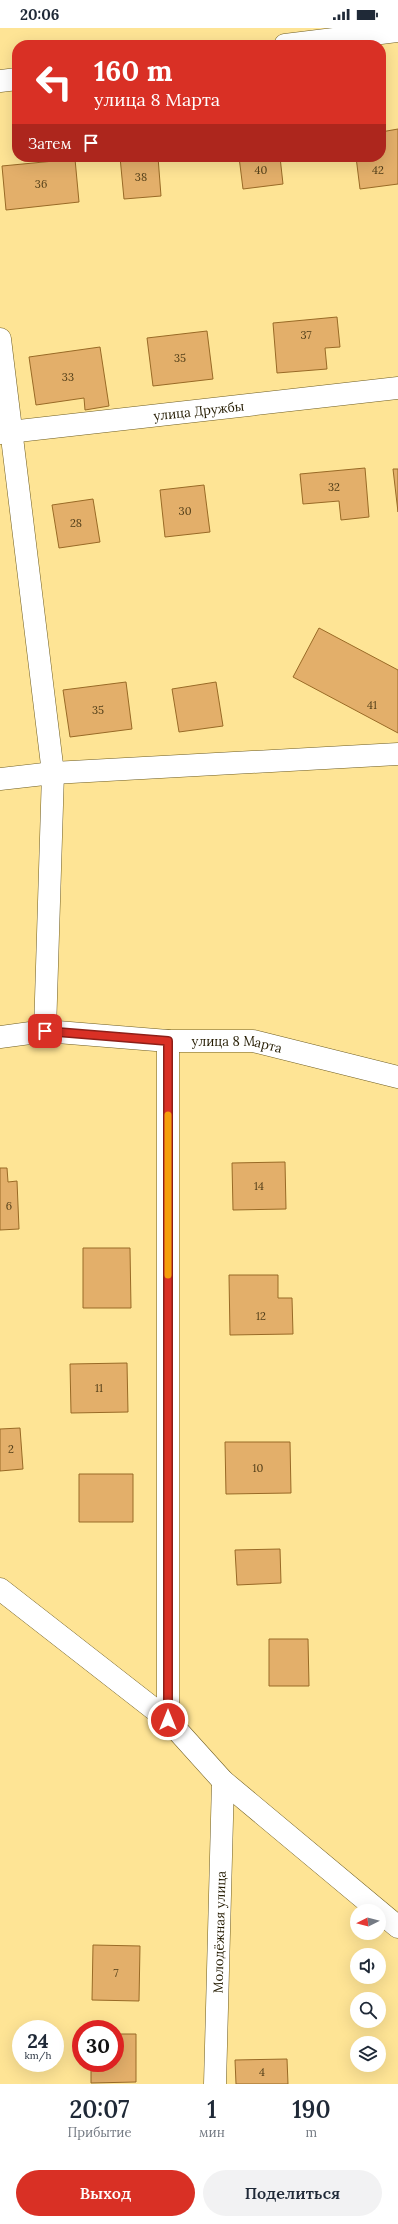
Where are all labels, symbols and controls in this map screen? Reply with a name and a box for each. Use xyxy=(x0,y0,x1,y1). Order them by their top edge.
text: 20:06 xyxy=(20,5,59,24)
text: 160 m xyxy=(94,53,172,89)
icon: left xyxy=(28,56,80,108)
text: улица 8 Марта xyxy=(94,88,220,111)
icon: arrive xyxy=(80,132,102,154)
text: Затем xyxy=(28,134,72,153)
house number: 40 xyxy=(255,163,268,177)
house number: 42 xyxy=(372,163,384,177)
house number: 38 xyxy=(135,170,147,184)
house number: 36 xyxy=(35,177,47,191)
house number: 37 xyxy=(301,328,311,342)
house number: 35 xyxy=(174,351,186,365)
house number: 33 xyxy=(62,370,74,384)
street label: улица Дружбы xyxy=(153,397,245,425)
house number: 32 xyxy=(328,480,340,494)
house number: 30 xyxy=(179,504,192,518)
house number: 28 xyxy=(70,516,82,530)
house number: 41 xyxy=(367,698,377,712)
house number: 35 xyxy=(92,703,104,717)
pin xyxy=(28,1014,62,1048)
icon: arrive xyxy=(34,1020,56,1042)
street label: улица 8 Марта xyxy=(192,1033,284,1057)
house number: 14 xyxy=(254,1179,264,1193)
house number: 6 xyxy=(6,1199,12,1213)
house number: 12 xyxy=(256,1309,266,1323)
house number: 11 xyxy=(95,1381,103,1395)
house number: 2 xyxy=(8,1442,14,1456)
house number: 10 xyxy=(253,1461,264,1475)
position arrow xyxy=(147,1699,189,1741)
street label: Молодёжная улица xyxy=(209,1870,230,1993)
north arrow xyxy=(350,1904,386,1940)
map controls xyxy=(350,1904,386,2072)
button: sound xyxy=(350,1948,386,1984)
house number: 7 xyxy=(113,1966,119,1980)
button: search xyxy=(350,1992,386,2028)
speed limit sign: 30 xyxy=(72,2020,124,2072)
text: 24 xyxy=(27,2028,49,2053)
button: layers xyxy=(350,2036,386,2072)
text: km/h xyxy=(24,2049,52,2062)
house number: 4 xyxy=(259,2065,265,2079)
text: 20:07 xyxy=(69,2094,130,2125)
text: 1 xyxy=(207,2094,217,2125)
text: 190 xyxy=(292,2094,331,2125)
text: Прибытие xyxy=(67,2124,132,2141)
text: мин xyxy=(199,2124,225,2141)
text: m xyxy=(306,2124,317,2141)
button: Выход xyxy=(16,2170,195,2216)
button: Поделиться xyxy=(203,2170,382,2216)

